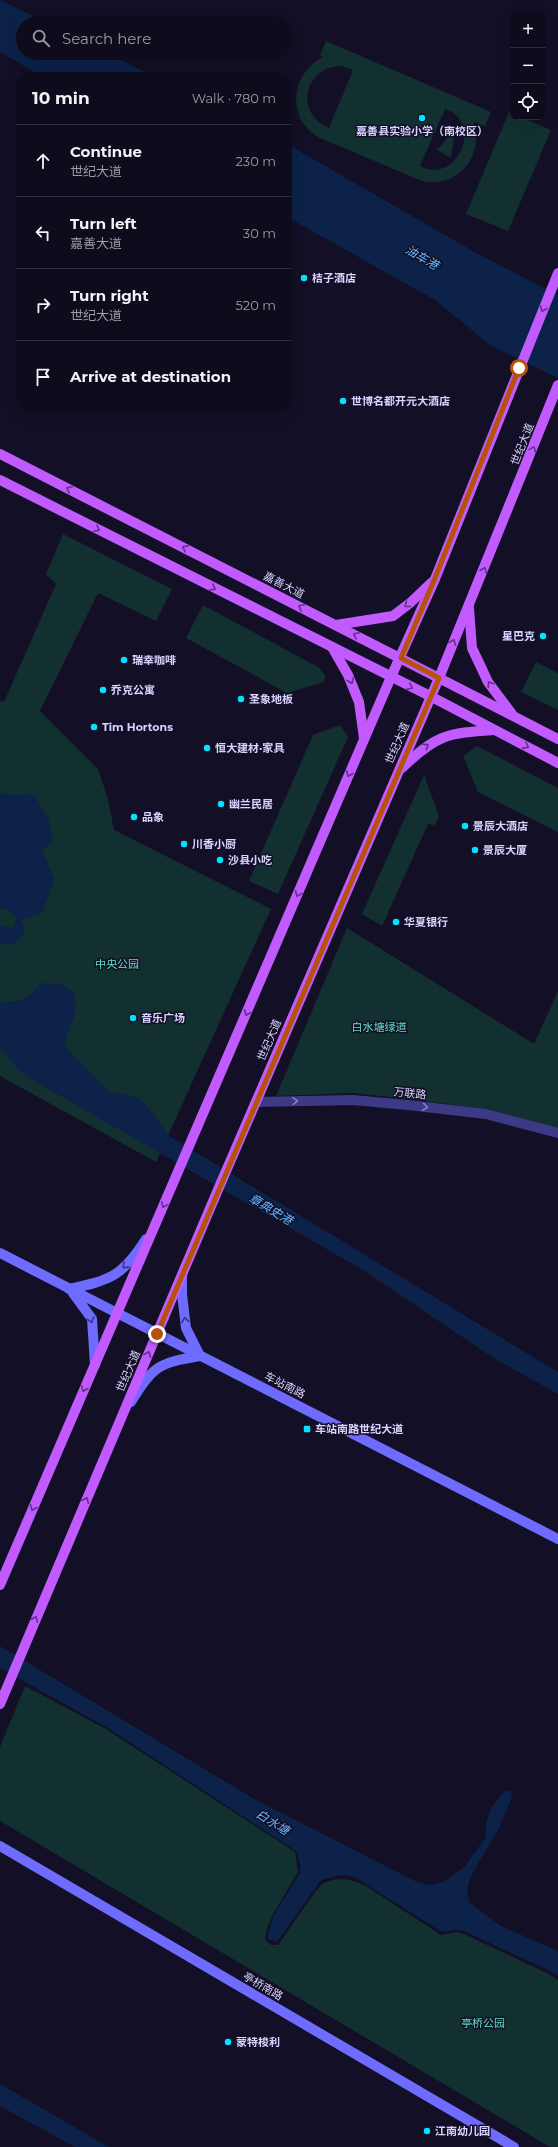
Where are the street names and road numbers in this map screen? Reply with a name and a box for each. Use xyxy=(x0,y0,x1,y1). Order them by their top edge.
street label: 世纪大道 xyxy=(508,421,536,467)
street label: 嘉善大道 xyxy=(261,569,307,601)
street label: 世纪大道 xyxy=(382,720,412,766)
street label: 世纪大道 xyxy=(254,1017,284,1063)
street label: 万联路 xyxy=(393,1084,427,1102)
street label: 世纪大道 xyxy=(113,1348,143,1394)
street label: 车站南路 xyxy=(262,1369,308,1401)
street label: 亭桥南路 xyxy=(240,1969,286,2003)

